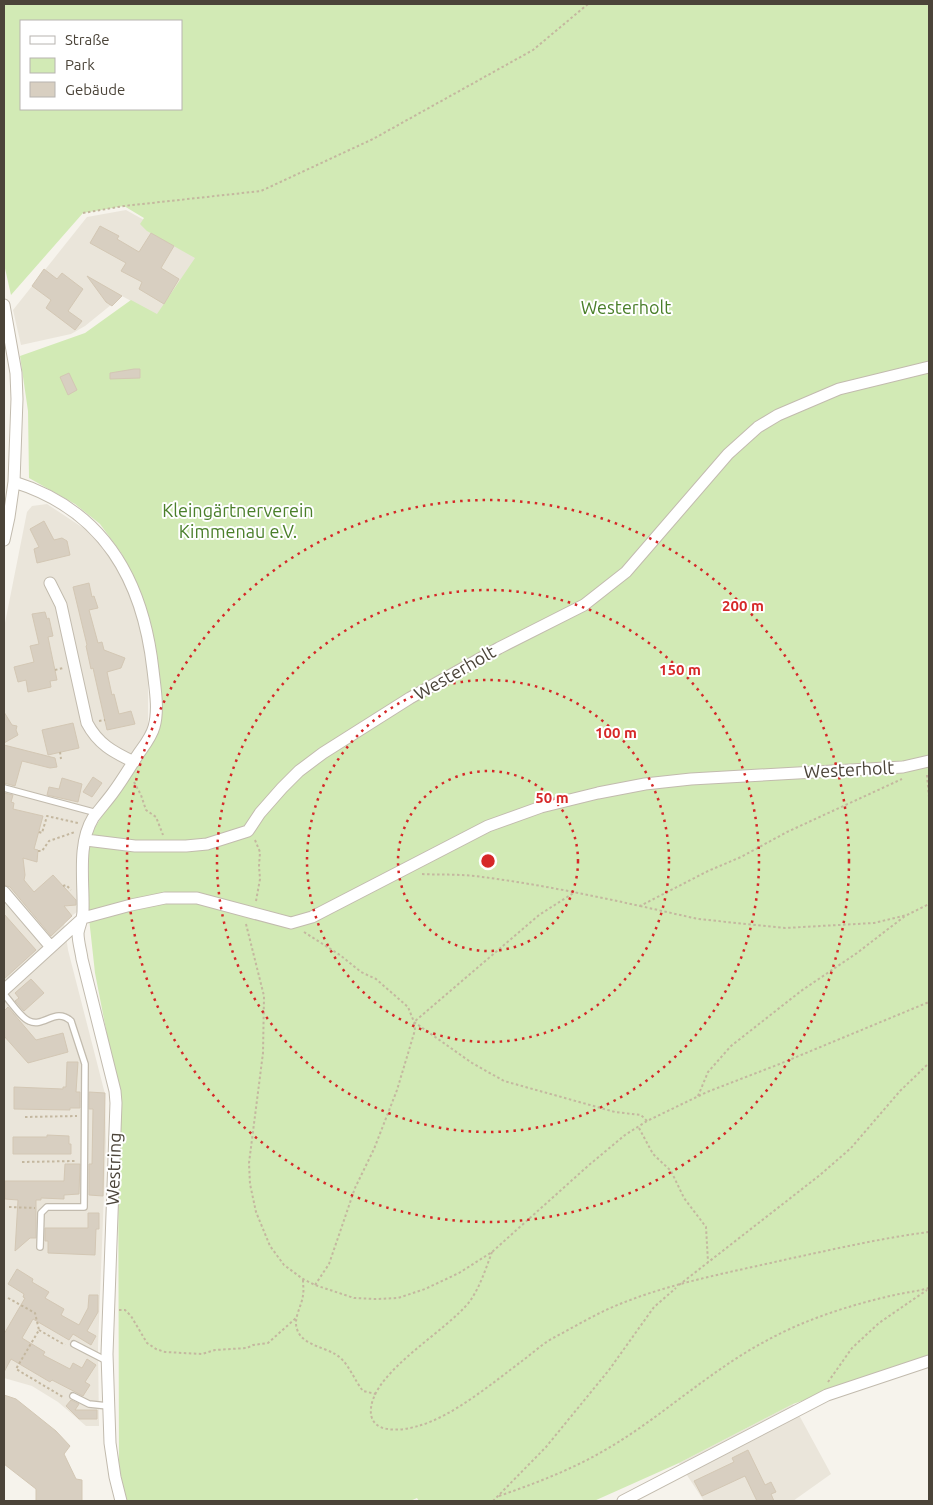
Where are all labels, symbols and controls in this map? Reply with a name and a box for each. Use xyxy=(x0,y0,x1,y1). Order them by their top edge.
legend xyxy=(20,20,182,110)
text: Straße xyxy=(65,31,109,48)
text: Park xyxy=(65,56,95,73)
text: Gebäude xyxy=(65,81,125,98)
park label: Westerholt xyxy=(581,297,671,317)
park label: Kleingärtnerverein Kimmenau e.V. xyxy=(162,500,314,541)
text: 200 m xyxy=(722,597,764,614)
street label: Westerholt xyxy=(410,641,499,703)
text: 150 m xyxy=(659,661,701,678)
text: 100 m xyxy=(595,724,637,741)
street label: Westerholt xyxy=(803,757,895,781)
text: 50 m xyxy=(535,789,569,806)
centre of rings xyxy=(479,852,497,870)
street label: Westring xyxy=(102,1132,124,1206)

